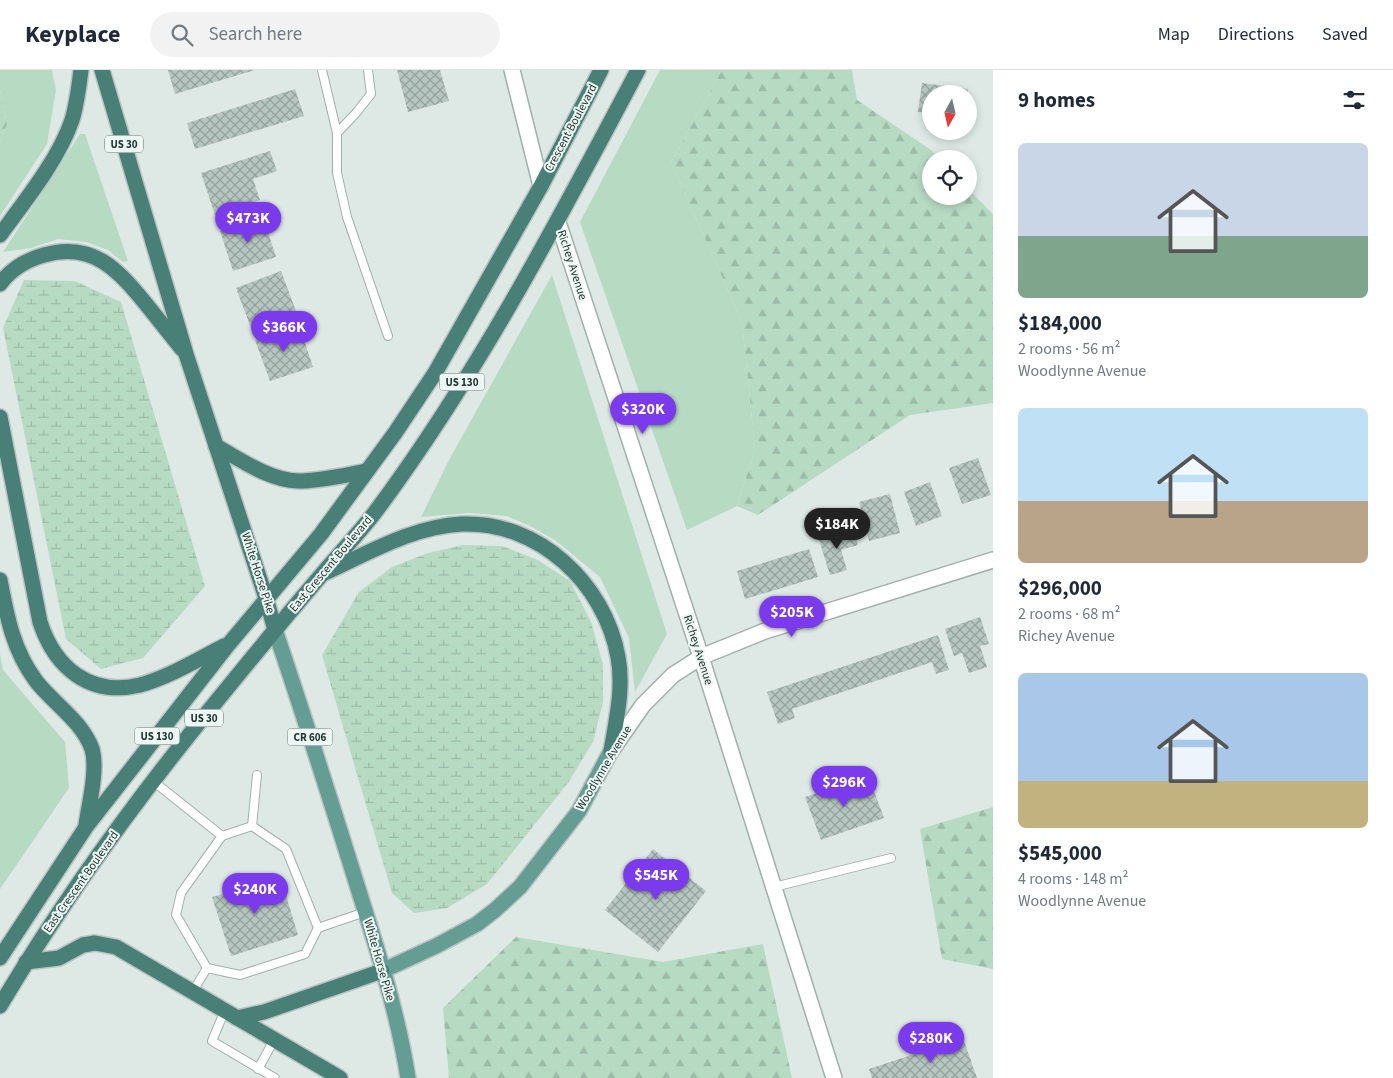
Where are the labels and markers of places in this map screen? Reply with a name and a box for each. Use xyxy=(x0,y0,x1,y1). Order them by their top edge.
pin: $473K xyxy=(213,202,283,244)
pin: $366K xyxy=(249,310,319,353)
pin: $320K xyxy=(608,392,678,435)
pin: $184K xyxy=(802,508,872,550)
pin: $205K xyxy=(757,596,827,638)
pin: $296K xyxy=(809,766,879,808)
pin: $545K xyxy=(621,858,691,901)
pin: $240K xyxy=(220,872,290,915)
pin: $280K xyxy=(896,1022,966,1064)

